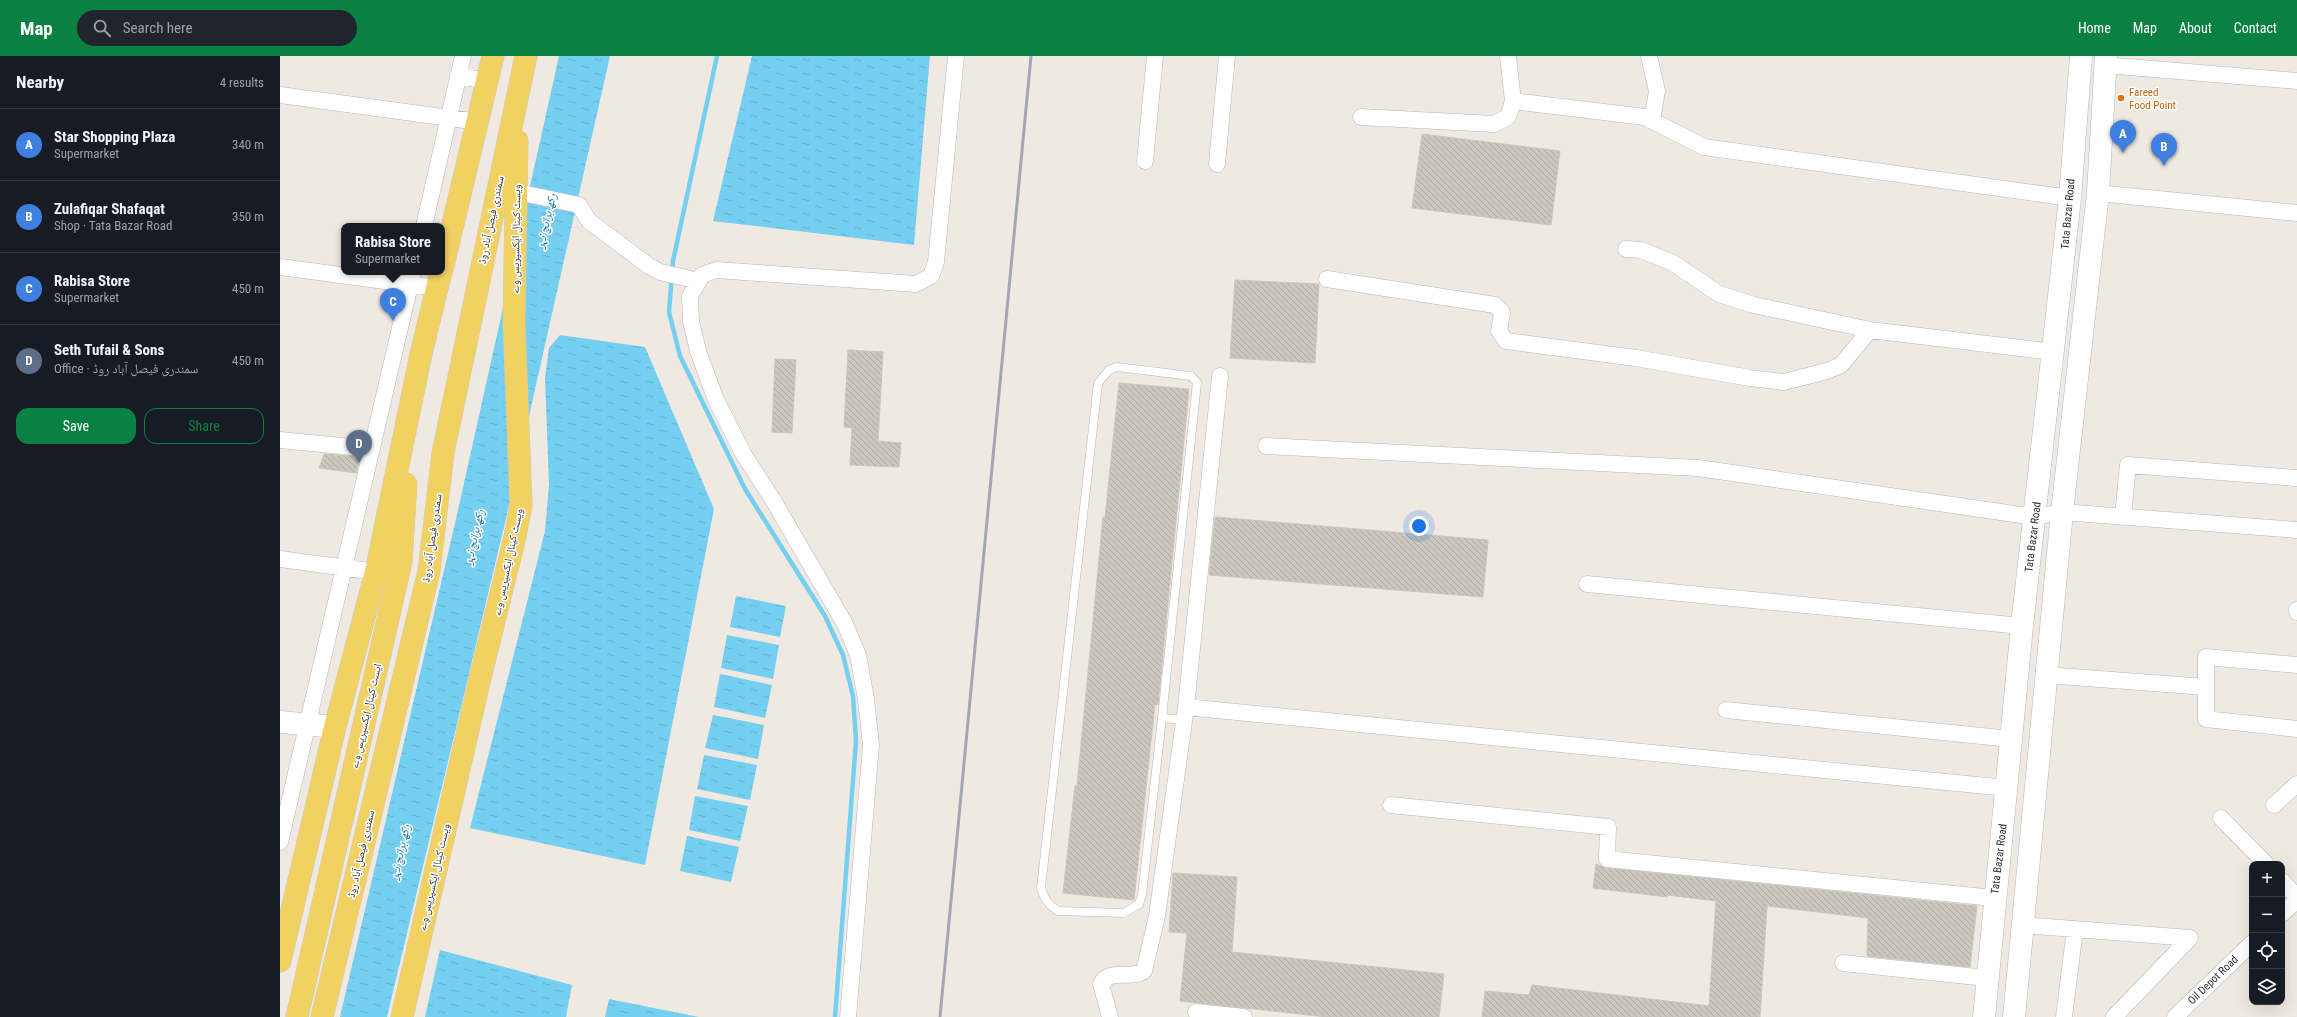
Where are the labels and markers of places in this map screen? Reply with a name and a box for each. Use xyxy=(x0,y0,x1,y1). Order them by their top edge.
place label: Fareed Food Point xyxy=(2129,86,2176,112)
marker: Fareed Food Point xyxy=(2116,93,2126,103)
pin: A xyxy=(2110,120,2136,153)
pin: B xyxy=(2151,133,2177,166)
pin: C xyxy=(380,288,406,321)
pin: D xyxy=(346,430,372,463)

